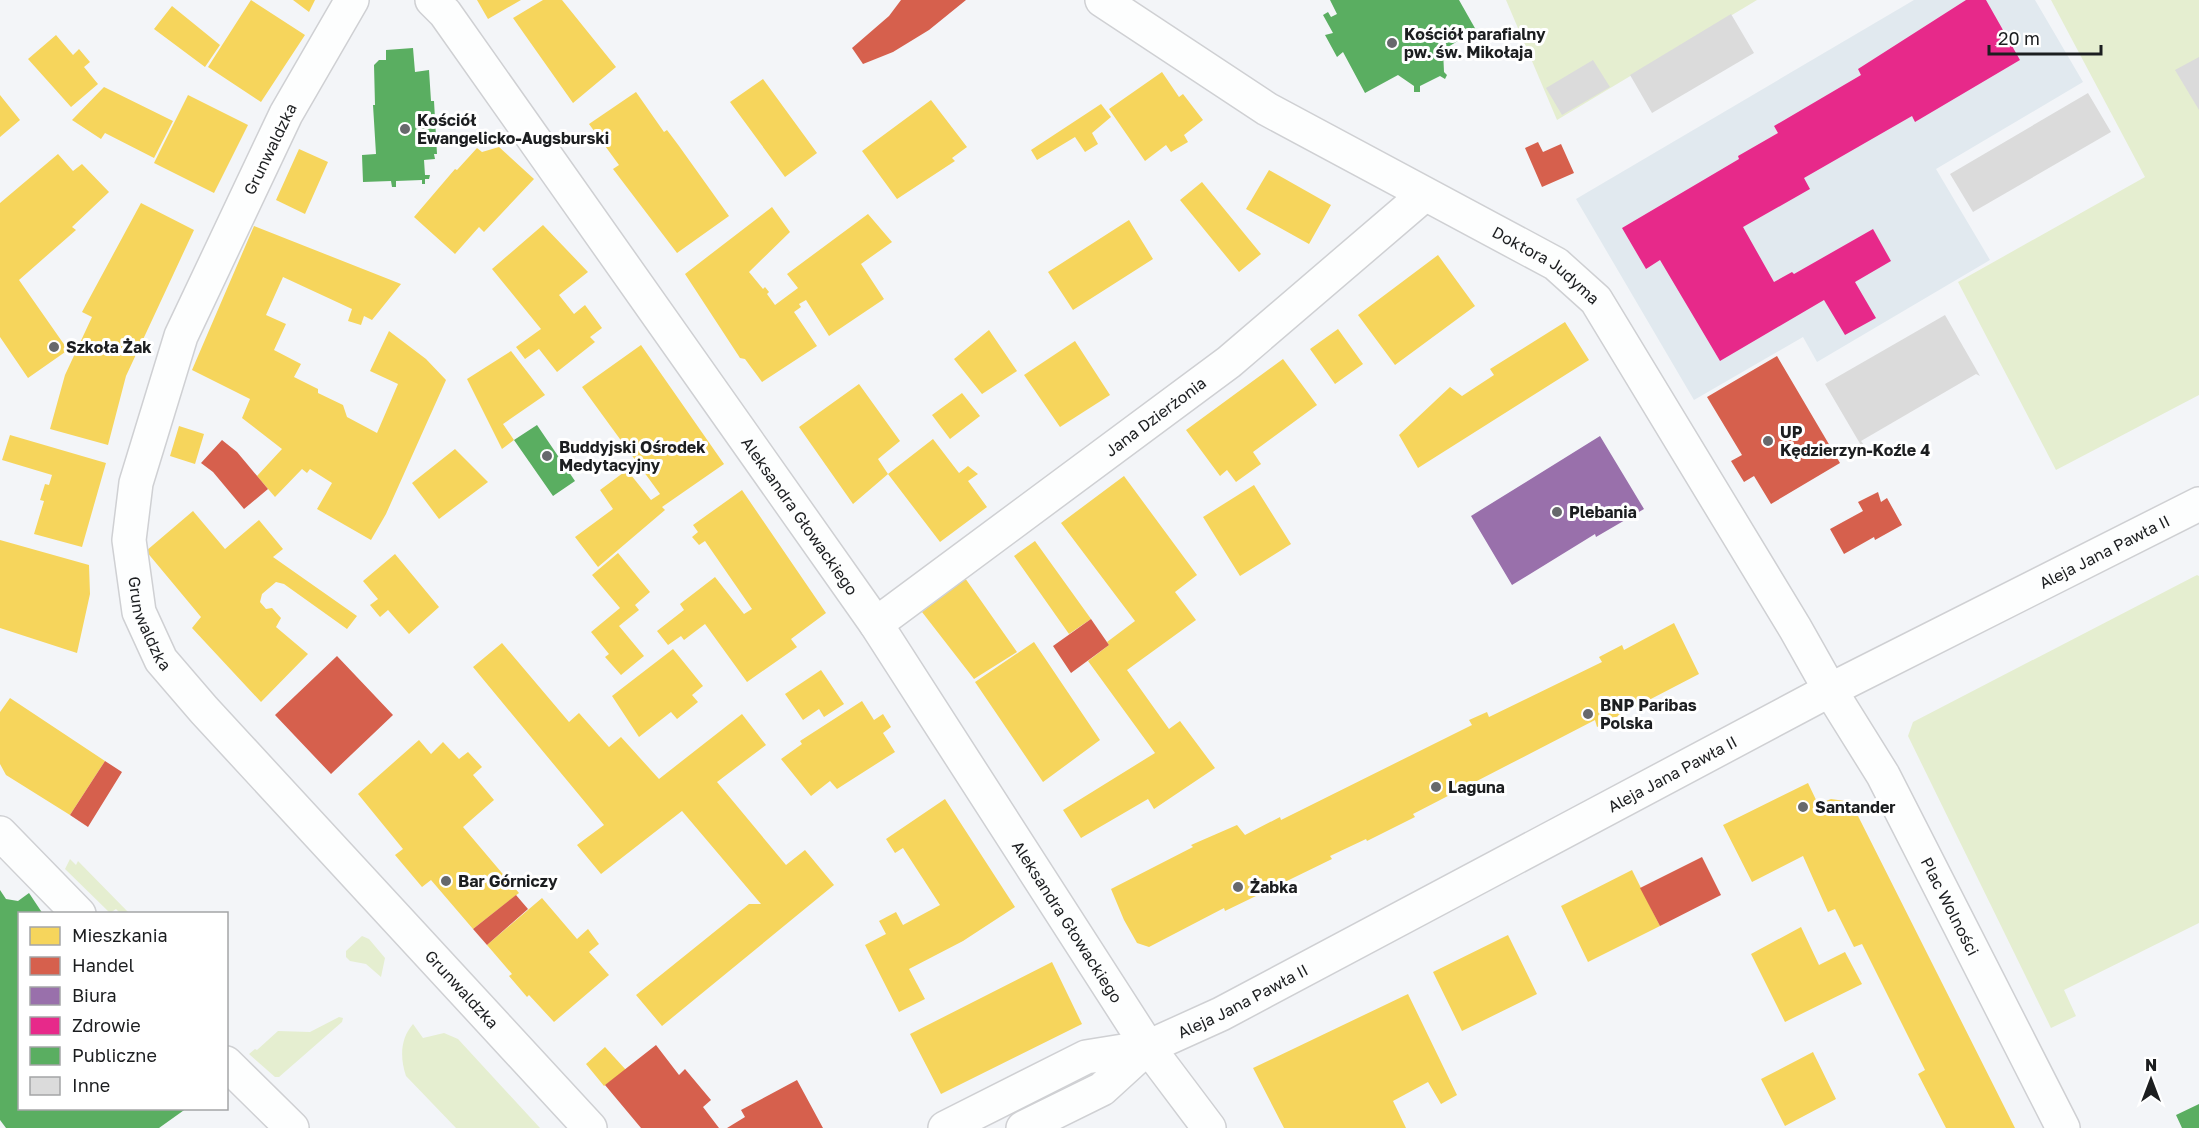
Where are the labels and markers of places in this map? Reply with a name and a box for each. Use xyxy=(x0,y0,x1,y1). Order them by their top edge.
place label: Kościół parafialny pw. św. Mikołaja xyxy=(1404,24,1546,62)
marker: Kościół parafialny pw. św. Mikołaja xyxy=(1385,36,1399,50)
place label: Kościół Ewangelicko-Augsburski xyxy=(417,110,609,148)
marker: Kościół Ewangelicko-Augsburski xyxy=(398,122,412,136)
place label: Szkoła Żak xyxy=(66,337,152,357)
marker: Szkoła Żak xyxy=(47,340,61,354)
place label: UP Kędzierzyn-Koźle 4 xyxy=(1780,422,1930,460)
marker: UP Kędzierzyn-Koźle 4 xyxy=(1761,434,1775,448)
place label: Buddyjski Ośrodek Medytacyjny xyxy=(559,437,706,475)
marker: Buddyjski Ośrodek Medytacyjny xyxy=(540,449,554,463)
place label: Plebania xyxy=(1569,502,1637,522)
marker: Plebania xyxy=(1550,505,1564,519)
place label: BNP Paribas Polska xyxy=(1600,695,1697,733)
marker: BNP Paribas Polska xyxy=(1581,707,1595,721)
place label: Laguna xyxy=(1448,777,1505,797)
marker: Laguna xyxy=(1429,780,1443,794)
place label: Santander xyxy=(1815,797,1896,817)
marker: Santander xyxy=(1796,800,1810,814)
place label: Bar Górniczy xyxy=(458,871,558,891)
marker: Bar Górniczy xyxy=(439,874,453,888)
place label: Żabka xyxy=(1250,877,1298,897)
marker: Żabka xyxy=(1231,880,1245,894)

